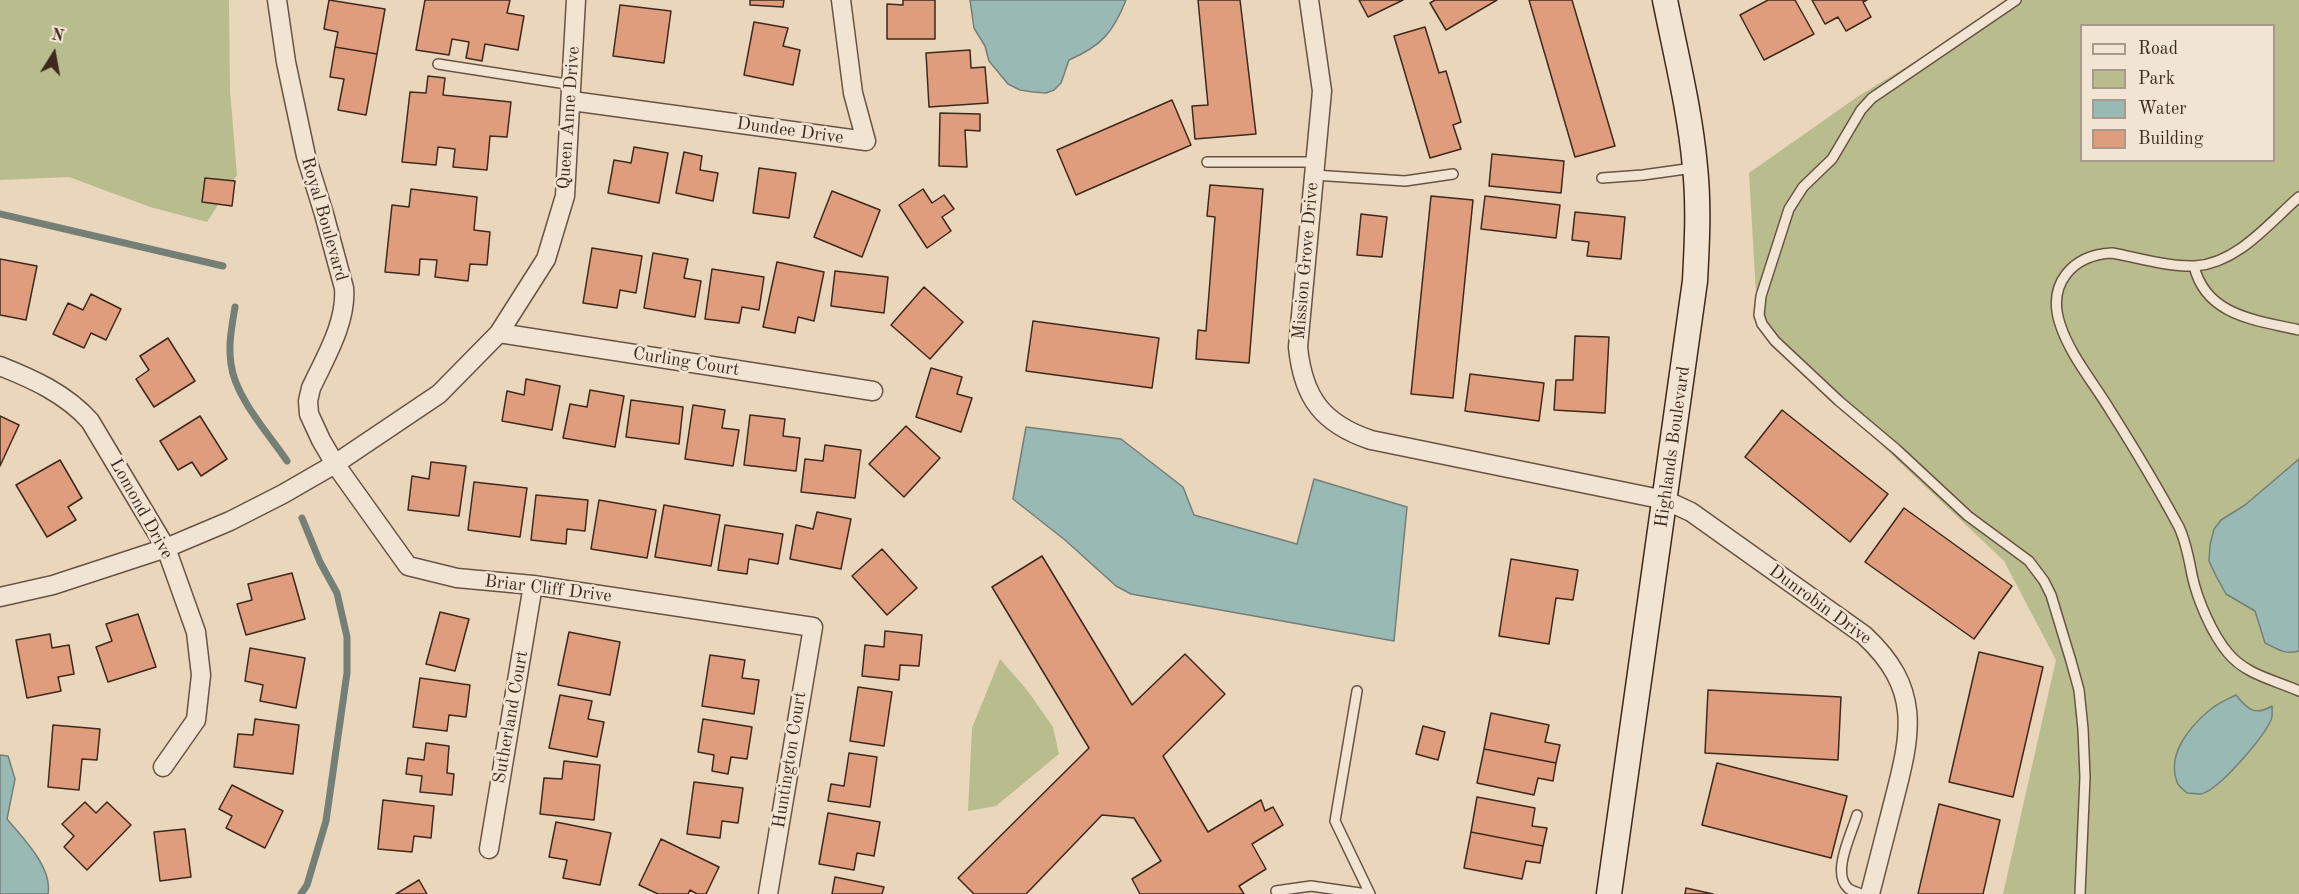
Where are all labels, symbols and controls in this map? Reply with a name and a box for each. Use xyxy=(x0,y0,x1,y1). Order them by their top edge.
north arrow xyxy=(24,24,84,84)
legend xyxy=(2080,24,2275,162)
text: N xyxy=(50,27,65,45)
text: Road xyxy=(2138,40,2178,58)
street label: Queen Anne Drive xyxy=(553,46,585,190)
text: Park xyxy=(2138,70,2175,88)
text: Water xyxy=(2138,100,2187,118)
street label: Dundee Drive xyxy=(735,113,845,149)
text: Building xyxy=(2138,130,2203,148)
street label: Royal Boulevard xyxy=(296,154,352,284)
street label: Mission Grove Drive xyxy=(1288,181,1324,341)
street label: Curling Court xyxy=(631,343,741,381)
street label: Highlands Boulevard xyxy=(1651,365,1695,529)
street label: Lomond Drive xyxy=(105,455,177,563)
street label: Dunrobin Drive xyxy=(1764,560,1876,650)
street label: Briar Cliff Drive xyxy=(483,570,613,608)
street label: Sutherland Court xyxy=(489,649,533,785)
street label: Huntington Court xyxy=(769,690,811,830)

